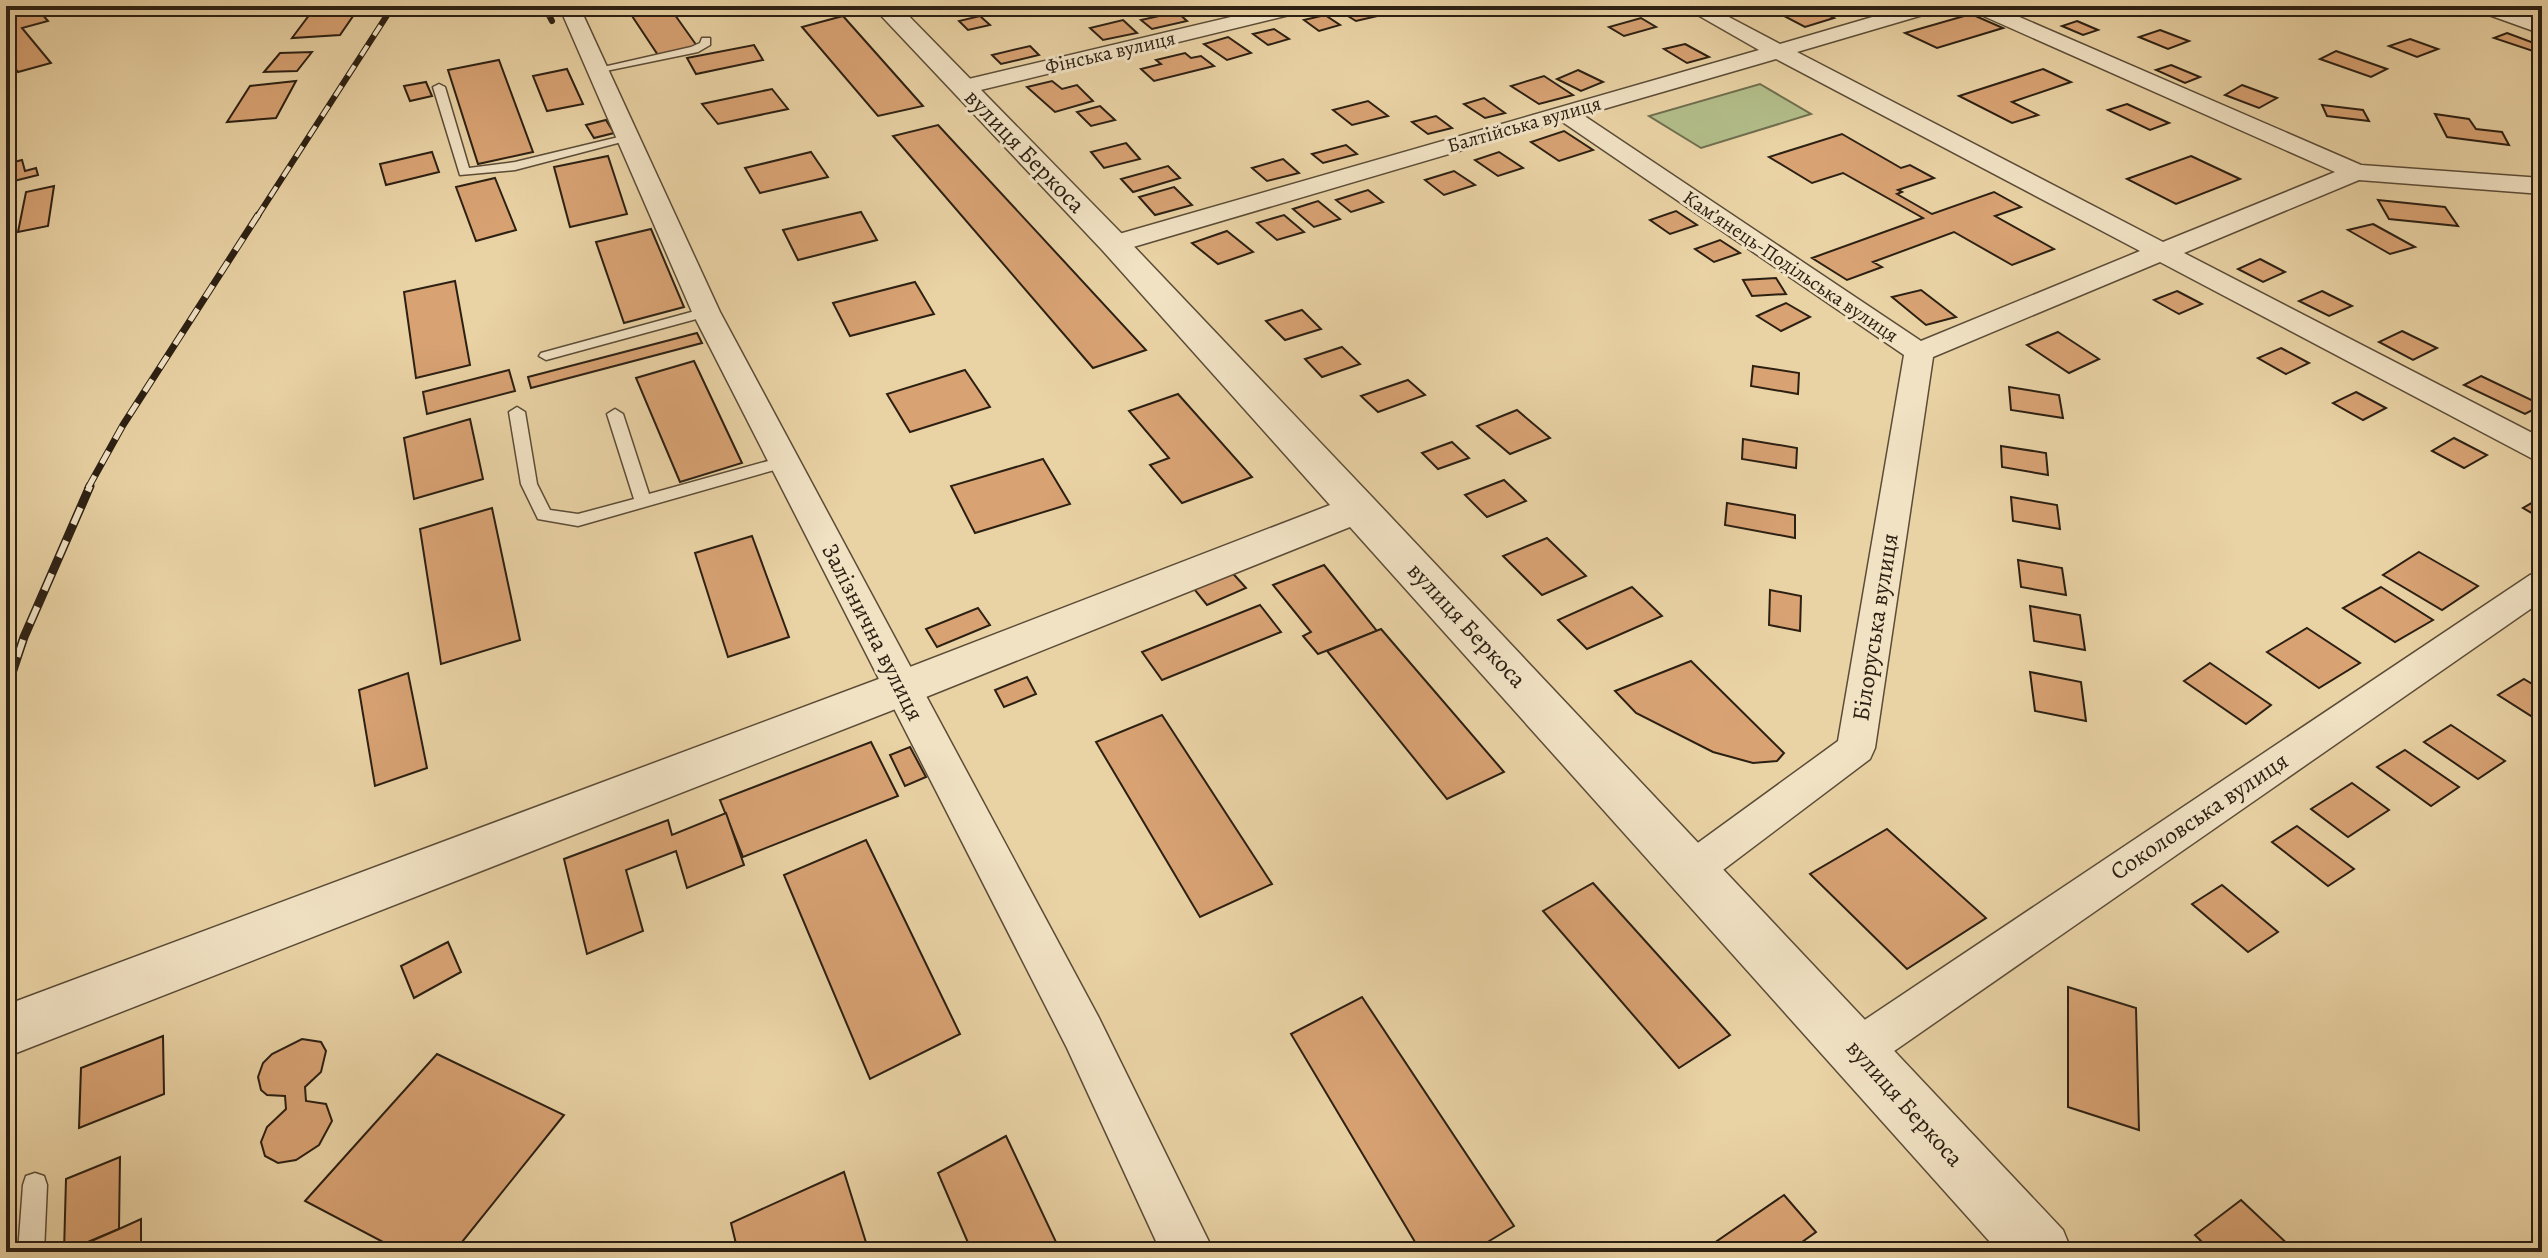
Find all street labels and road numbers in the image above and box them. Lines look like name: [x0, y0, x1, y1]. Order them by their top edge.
street label: Фінська вулиця: [1042, 24, 1178, 81]
street label: вулиця Беркоса: [958, 82, 1092, 220]
street label: Балтійська вулиця: [1444, 90, 1604, 159]
street label: Кам’янець-Подільська вулиця: [1678, 184, 1904, 349]
street label: Білоруська вулиця: [1844, 531, 1906, 723]
street label: Залізнична вулиця: [814, 538, 932, 726]
street label: вулиця Беркоса: [1400, 555, 1534, 695]
street label: Соколовська вулиця: [2104, 745, 2294, 887]
street label: вулиця Беркоса: [1839, 1032, 1971, 1174]

